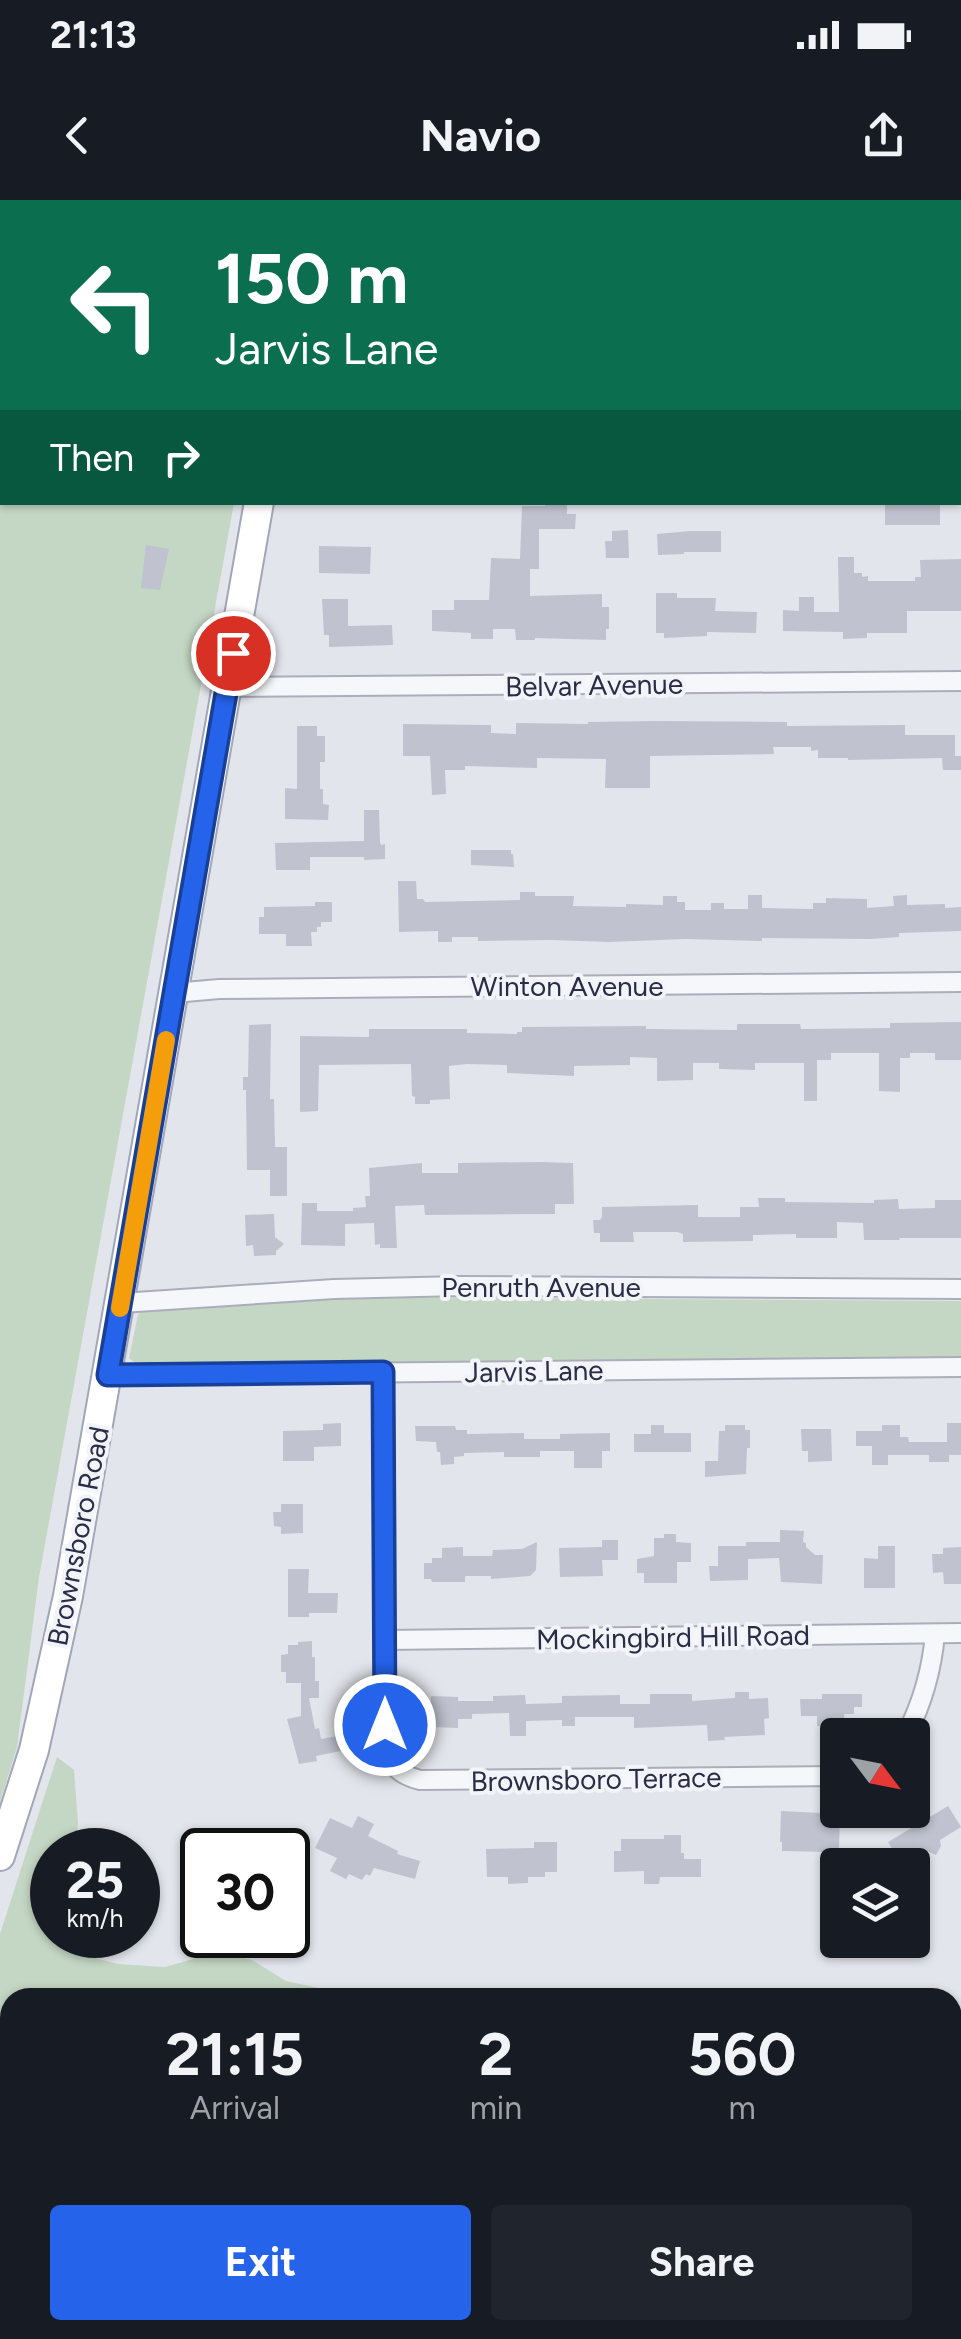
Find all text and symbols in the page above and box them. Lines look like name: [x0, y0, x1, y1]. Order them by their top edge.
text: 21:13: [50, 12, 137, 58]
icon: back: [50, 108, 105, 163]
text: Navio: [420, 108, 541, 162]
icon: share: [856, 108, 911, 163]
text: 150 m: [215, 236, 408, 321]
icon: left: [50, 240, 180, 370]
text: Jarvis Lane: [215, 321, 438, 375]
icon: right: [154, 430, 209, 485]
text: Then: [50, 435, 134, 481]
pin: [191, 611, 276, 696]
icon: arrive: [206, 626, 261, 681]
street label: Belvar Avenue: [505, 666, 683, 704]
street label: Winton Avenue: [471, 969, 663, 1003]
street label: Penruth Avenue: [441, 1270, 641, 1304]
street label: Jarvis Lane: [464, 1353, 604, 1389]
street label: Brownsboro Road: [40, 1423, 116, 1649]
street label: Mockingbird Hill Road: [536, 1618, 810, 1656]
position arrow: [333, 1673, 437, 1777]
north arrow: [820, 1718, 930, 1828]
map controls: [820, 1718, 930, 1958]
street label: Brownsboro Terrace: [470, 1760, 722, 1798]
speed limit sign: 30: [180, 1828, 310, 1958]
button: layers: [820, 1848, 930, 1958]
text: 25: [66, 1850, 124, 1911]
text: km/h: [66, 1903, 124, 1933]
text: 21:15: [166, 2018, 304, 2090]
text: 2: [479, 2018, 513, 2090]
text: 560: [688, 2018, 796, 2090]
text: Arrival: [190, 2089, 280, 2127]
text: min: [470, 2089, 522, 2127]
text: m: [728, 2089, 756, 2127]
button: Exit: [50, 2205, 471, 2320]
button: Share: [491, 2205, 912, 2320]

